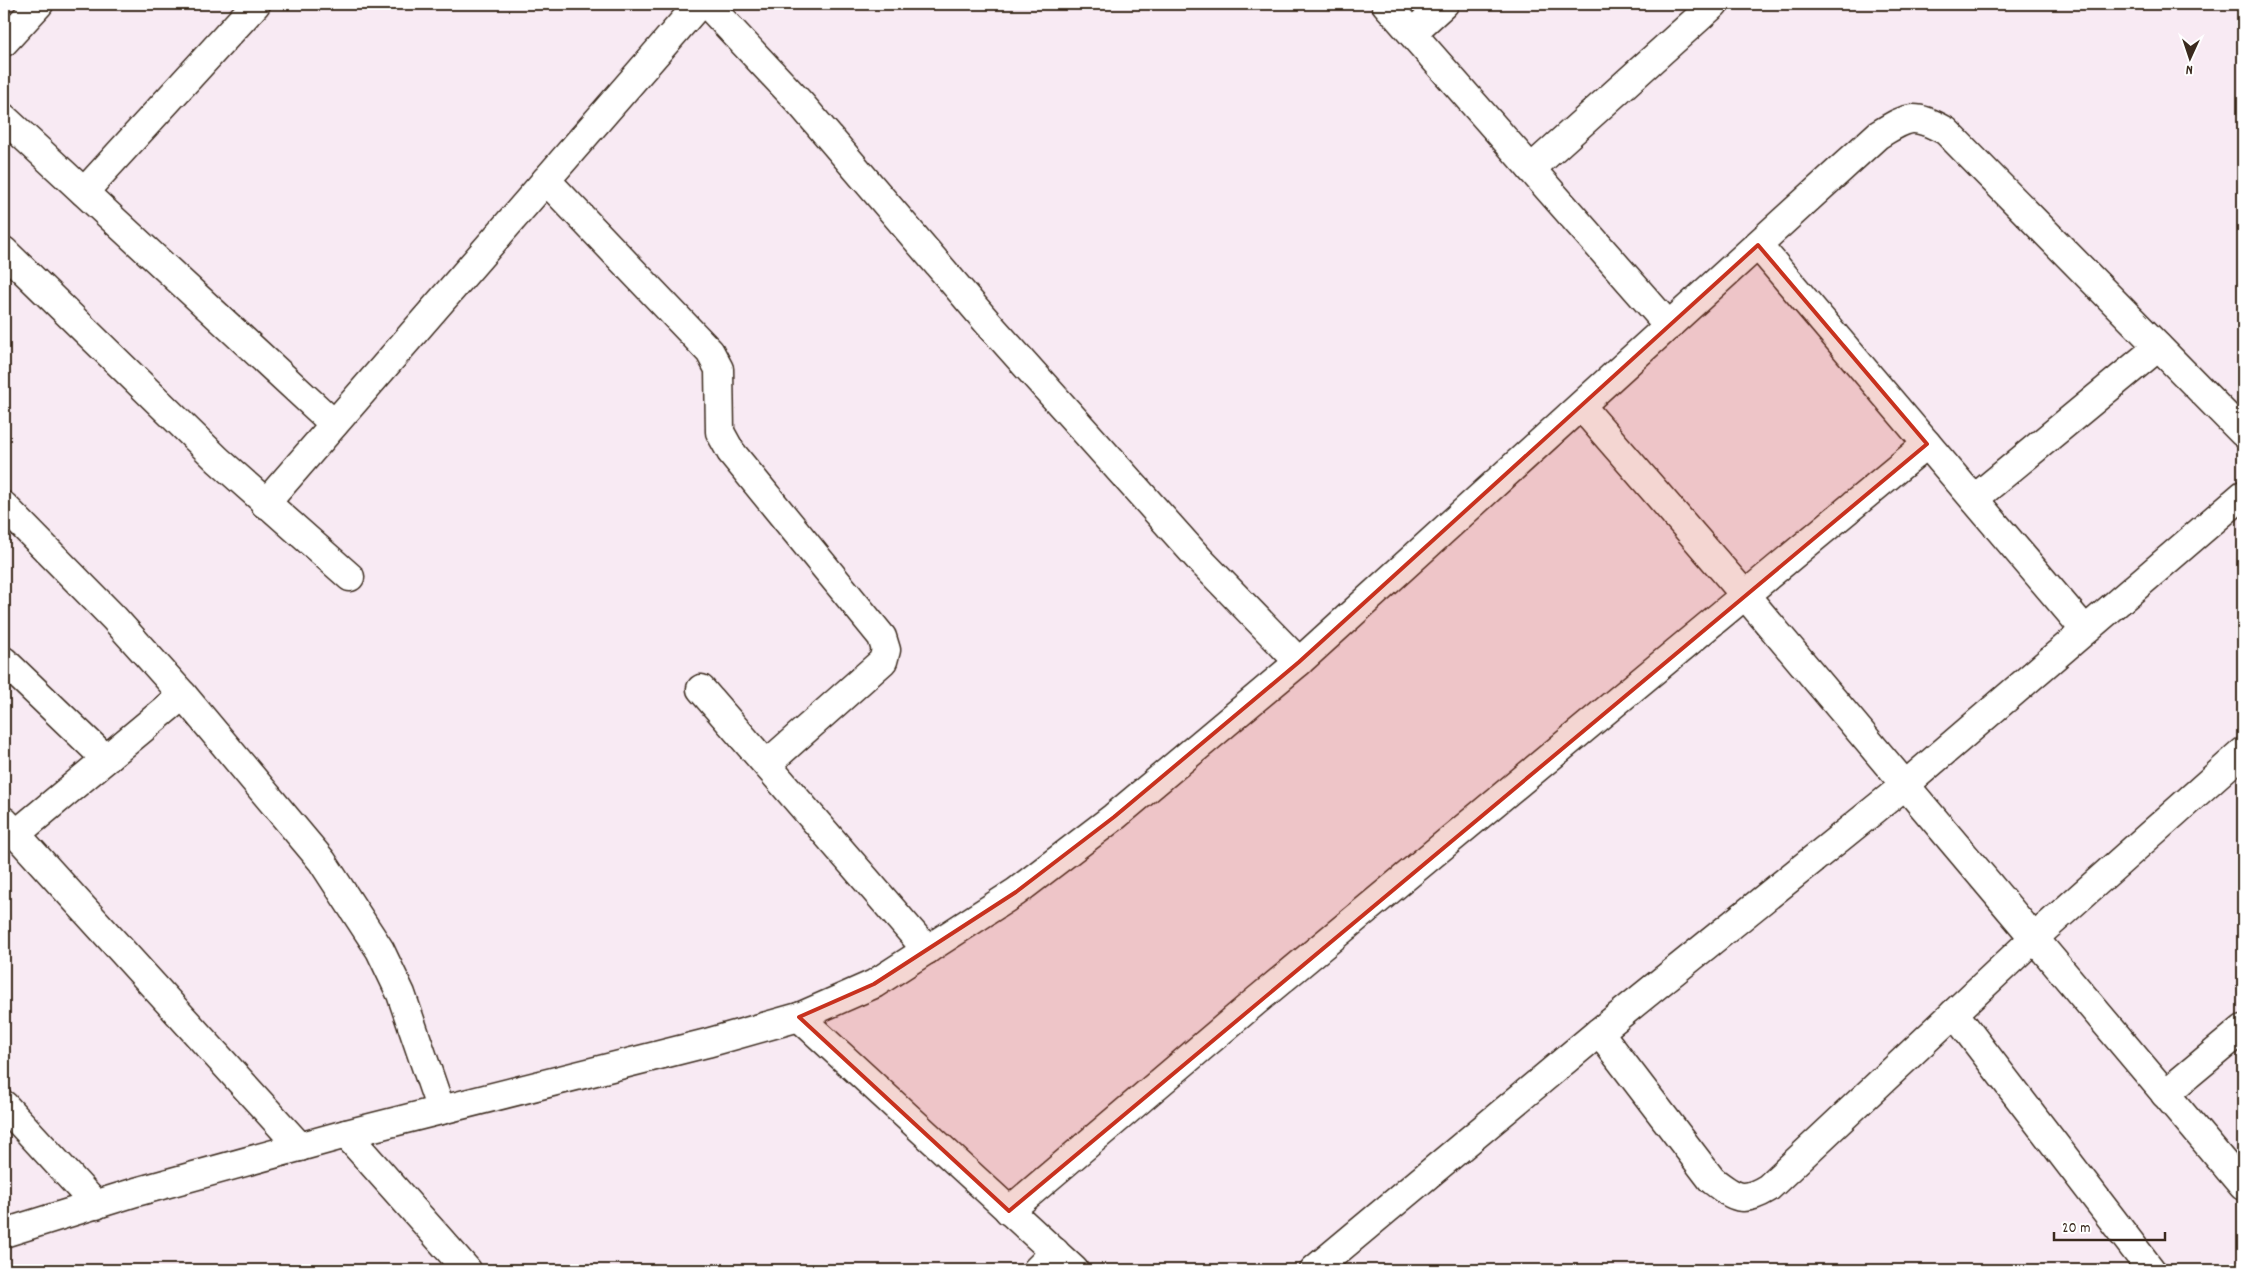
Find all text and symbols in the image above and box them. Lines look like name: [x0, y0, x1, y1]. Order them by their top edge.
north arrow: [2164, 32, 2214, 82]
text: N: [2185, 59, 2193, 79]
scale bar: [2054, 1209, 2166, 1241]
text: 20 m: [2062, 1218, 2090, 1240]

